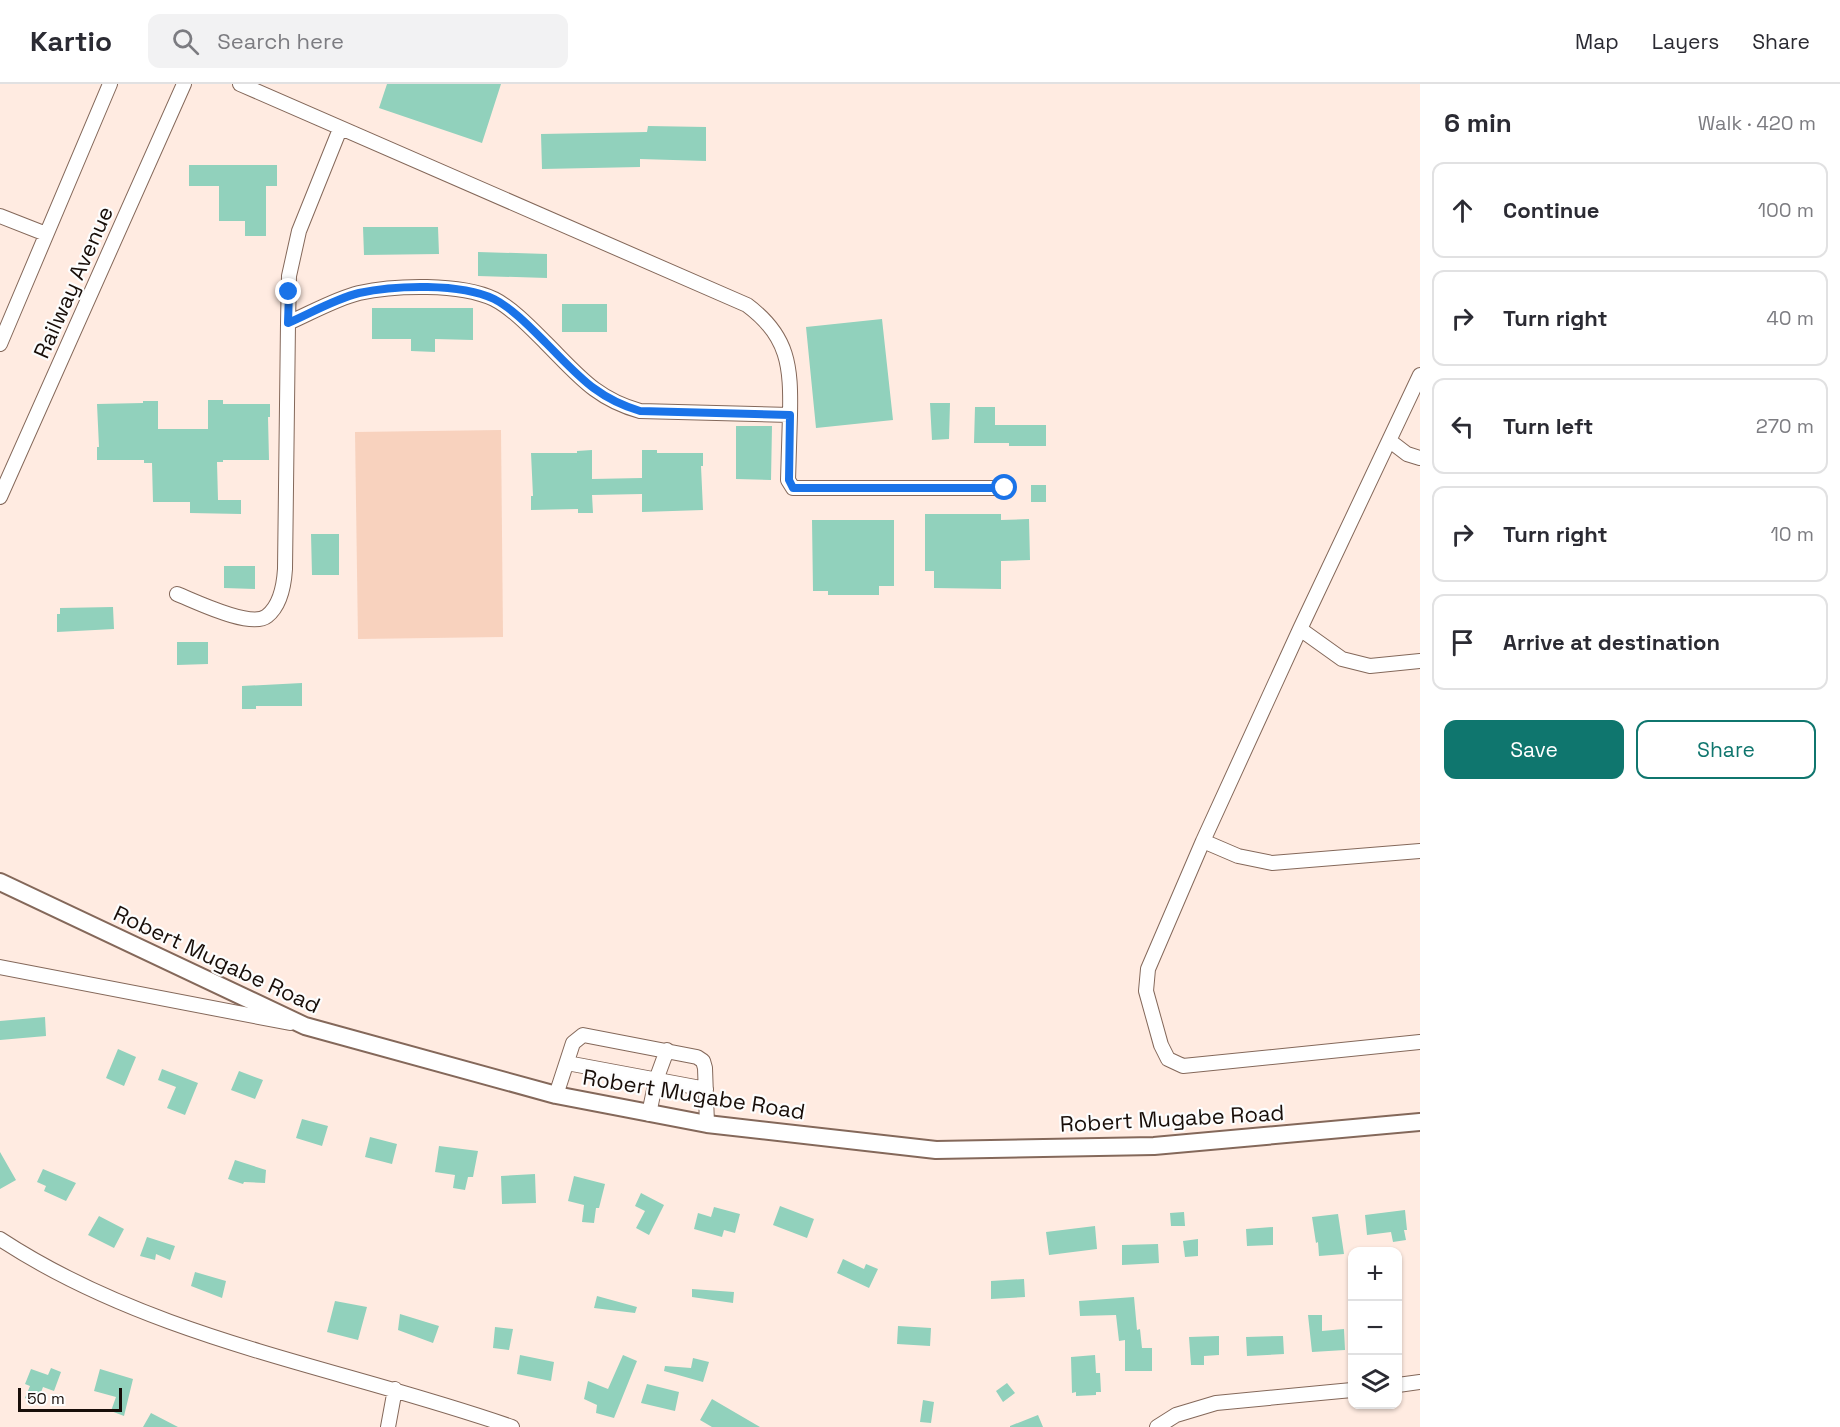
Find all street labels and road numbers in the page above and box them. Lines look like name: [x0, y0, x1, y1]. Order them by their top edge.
street label: Railway Avenue: [27, 202, 119, 362]
street label: Robert Mugabe Road: [109, 899, 325, 1019]
street label: Robert Mugabe Road: [581, 1063, 807, 1125]
street label: Robert Mugabe Road: [1059, 1098, 1285, 1138]

